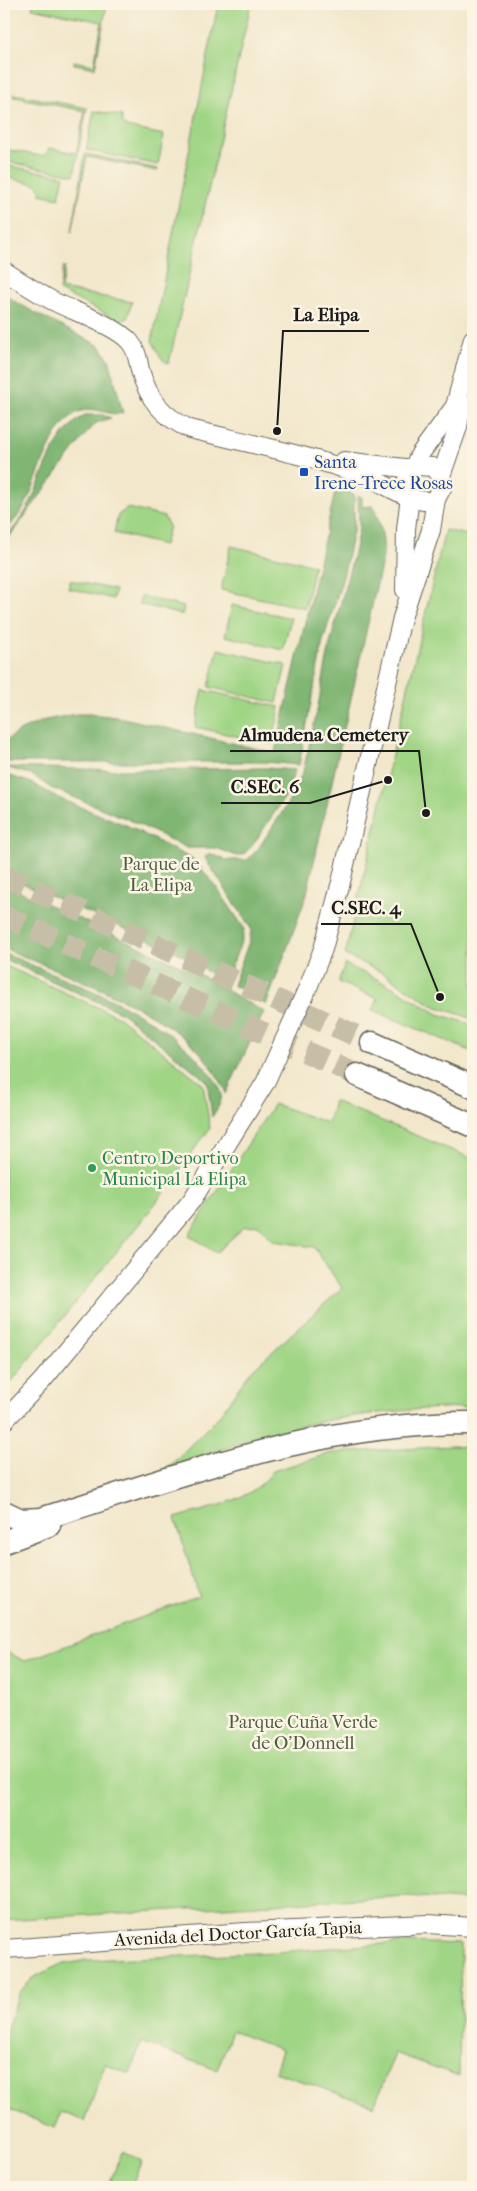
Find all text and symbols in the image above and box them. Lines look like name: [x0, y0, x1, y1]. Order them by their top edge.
callout: La Elipa: [283, 297, 369, 331]
text: La Elipa: [293, 304, 360, 326]
place label: Santa Irene-Trece Rosas: [314, 452, 453, 494]
marker: Santa Irene-Trece Rosas: [298, 466, 310, 478]
callout: Almudena Cemetery: [230, 717, 419, 751]
text: Almudena Cemetery: [238, 724, 409, 746]
callout: C.SEC. 6: [221, 769, 310, 803]
text: C.SEC. 6: [231, 776, 300, 798]
park label: Parque de La Elipa: [122, 854, 200, 896]
callout: C.SEC. 4: [321, 890, 411, 924]
text: C.SEC. 4: [331, 897, 401, 919]
place label: Centro Deportivo Municipal La Elipa: [102, 1148, 247, 1190]
marker: Centro Deportivo Municipal La Elipa: [86, 1162, 98, 1174]
park label: Parque Cuña Verde de O'Donnell: [228, 1712, 378, 1754]
street label: Avenida del Doctor García Tapia: [113, 1917, 363, 1951]

